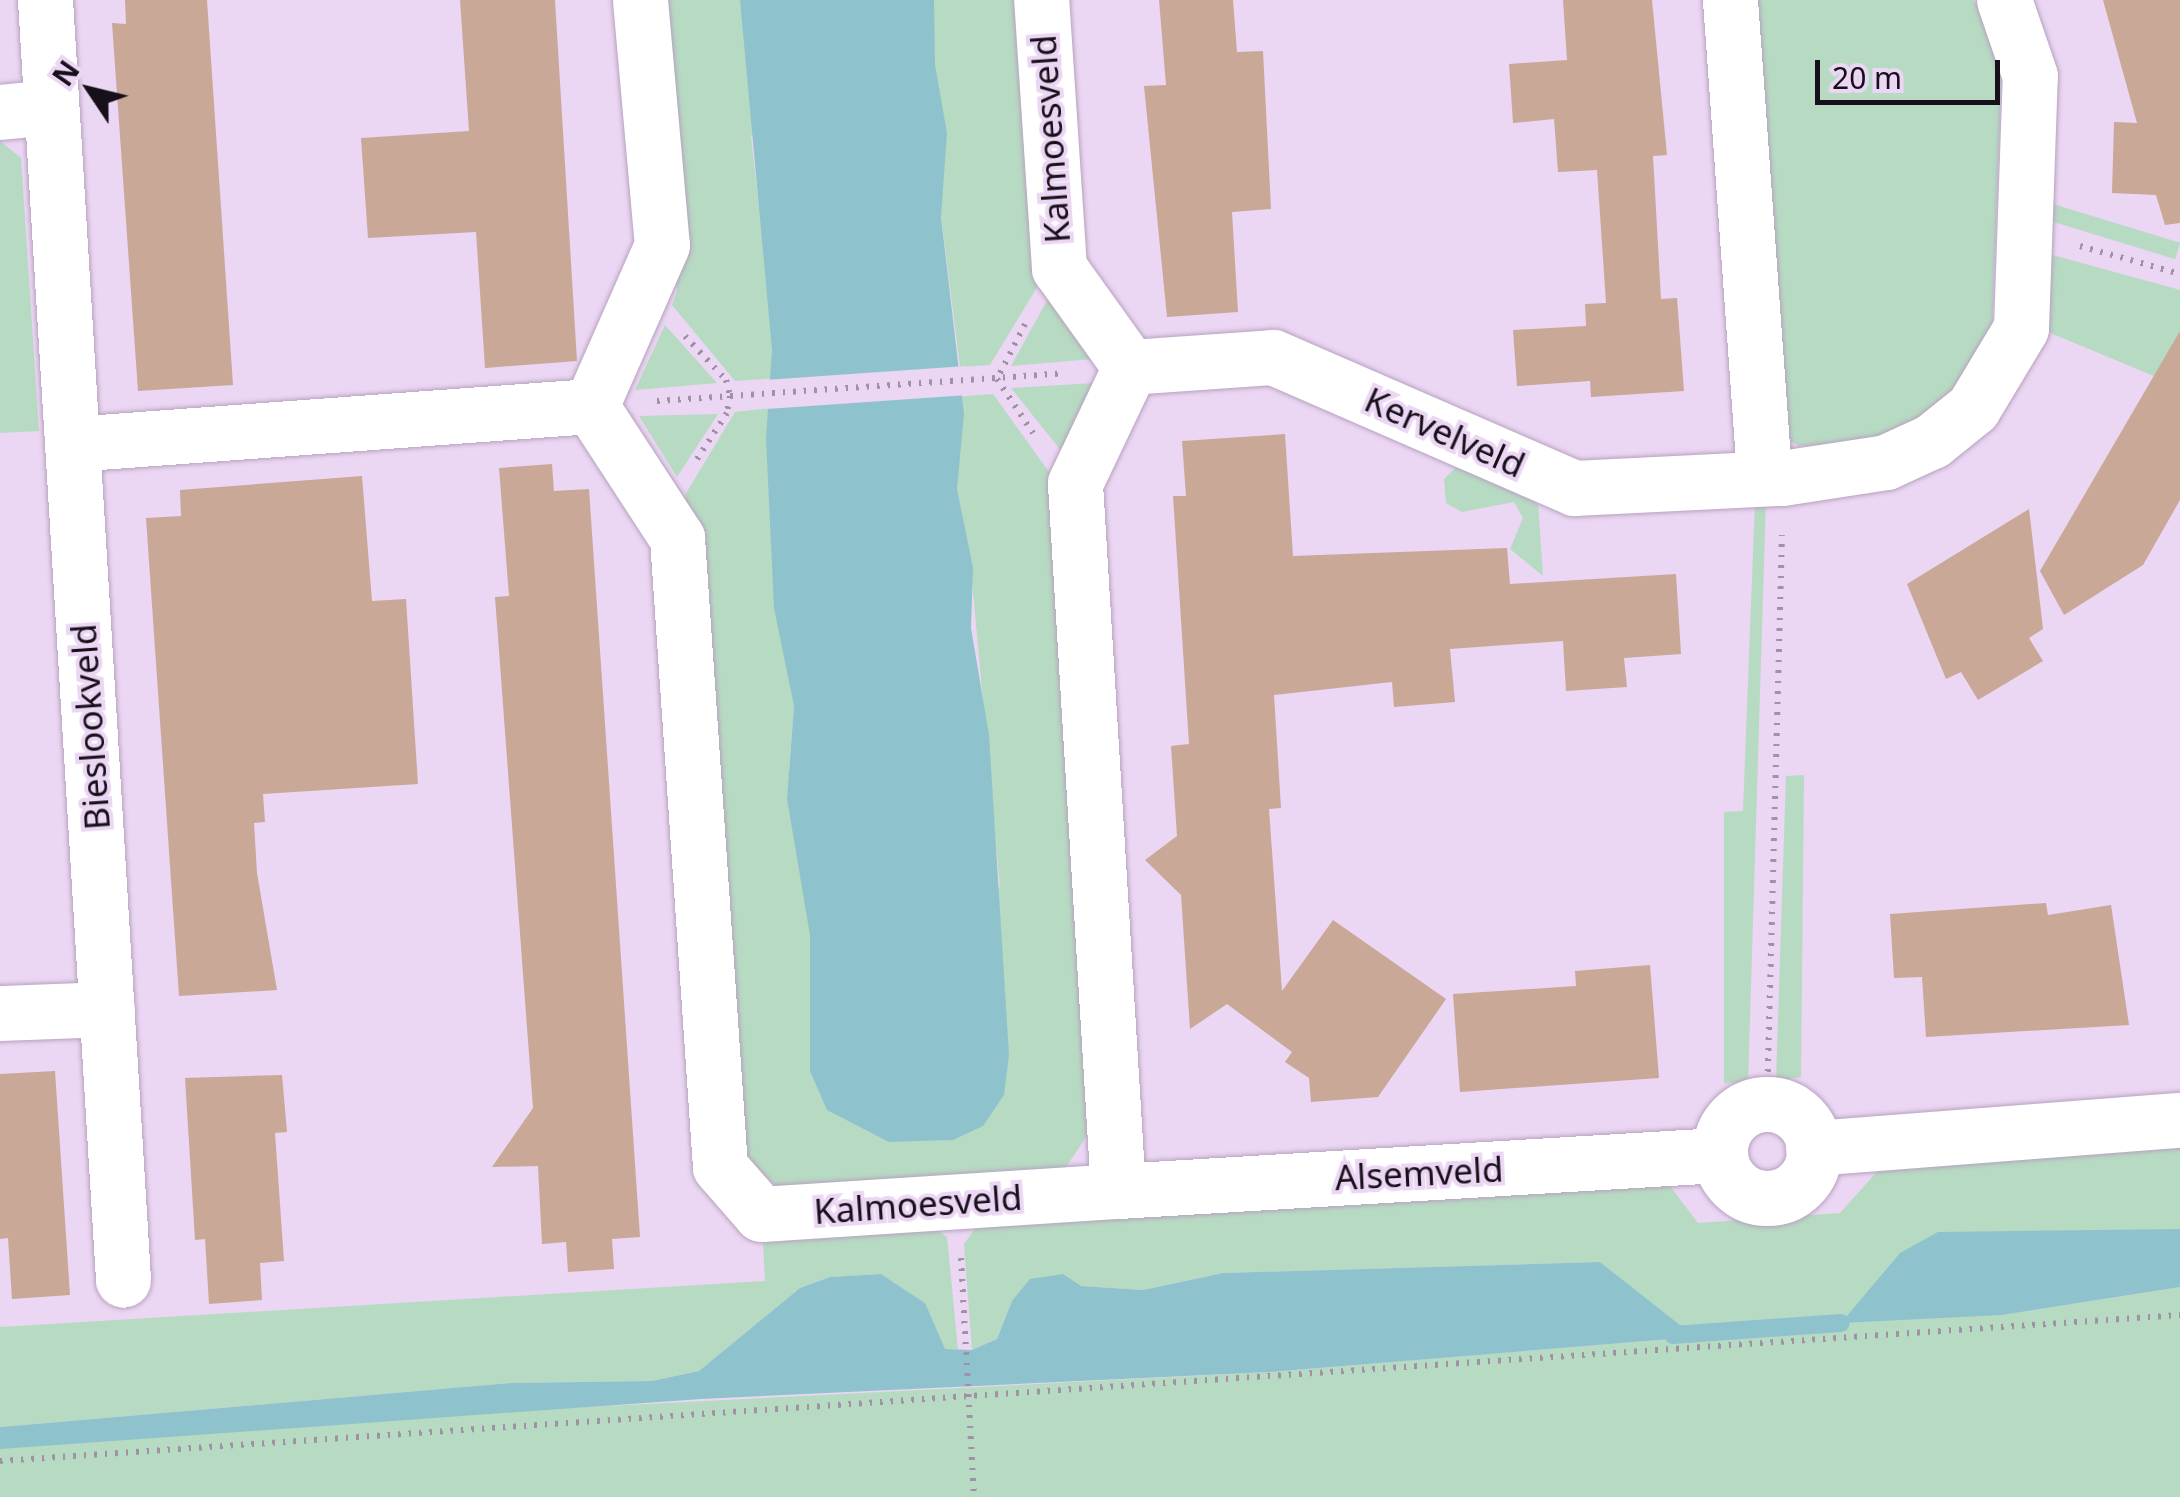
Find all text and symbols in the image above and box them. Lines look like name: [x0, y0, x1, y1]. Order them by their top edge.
street label: Kalmoesveld: [1022, 33, 1078, 245]
north arrow: [40, 40, 140, 140]
scale bar: [1820, 40, 2005, 102]
text: N: [43, 53, 88, 93]
text: 20 m: [1832, 57, 1902, 98]
street label: Kervelveld: [1359, 378, 1531, 486]
street label: Bieslookveld: [62, 623, 118, 831]
street label: Alsemveld: [1334, 1148, 1504, 1198]
street label: Kalmoesveld: [812, 1176, 1024, 1232]

